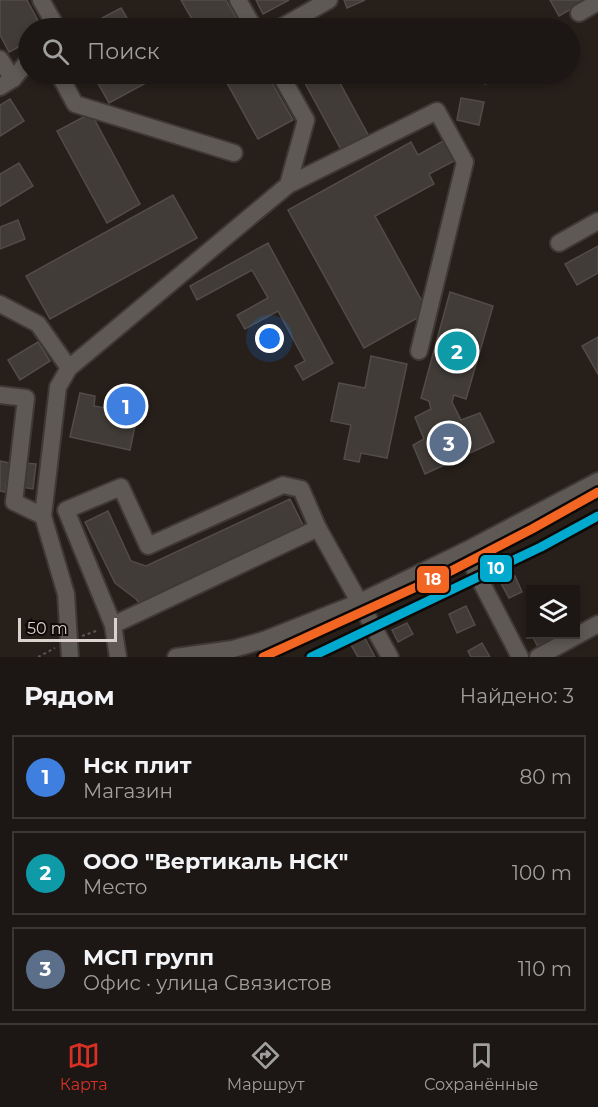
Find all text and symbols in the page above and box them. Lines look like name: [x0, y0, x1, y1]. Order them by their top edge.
search box: [18, 18, 580, 84]
icon: search: [39, 35, 72, 68]
text: Поиск: [87, 38, 159, 65]
your location: [255, 324, 284, 353]
pin: 2: [438, 328, 476, 374]
pin: 1: [106, 384, 146, 428]
pin: 3: [430, 420, 468, 466]
line badge: 10: [479, 554, 513, 583]
text: 10: [487, 559, 505, 578]
line badge: 18: [416, 565, 450, 594]
text: 18: [425, 570, 441, 589]
map controls: [526, 585, 580, 639]
button: layers: [526, 585, 580, 639]
scale bar: [18, 615, 117, 642]
text: 50 m: [27, 619, 68, 638]
text: Рядом: [24, 680, 115, 712]
text: Найдено: 3: [460, 684, 574, 708]
text: Нск плит: [83, 752, 191, 779]
text: 1: [42, 765, 49, 789]
text: 80 m: [520, 765, 572, 789]
text: Магазин: [83, 779, 173, 803]
text: ООО "Вертикаль НСК": [83, 848, 348, 875]
text: 2: [40, 861, 51, 885]
text: 100 m: [512, 861, 572, 885]
text: Место: [83, 875, 147, 899]
text: МСП групп: [83, 944, 214, 971]
text: 3: [40, 957, 51, 981]
text: 110 m: [518, 957, 572, 981]
text: Офис · улица Связистов: [83, 971, 332, 995]
tab: Карта: [60, 1039, 108, 1094]
tab: Маршрут: [227, 1039, 305, 1094]
tab: Сохранённые: [424, 1039, 538, 1094]

